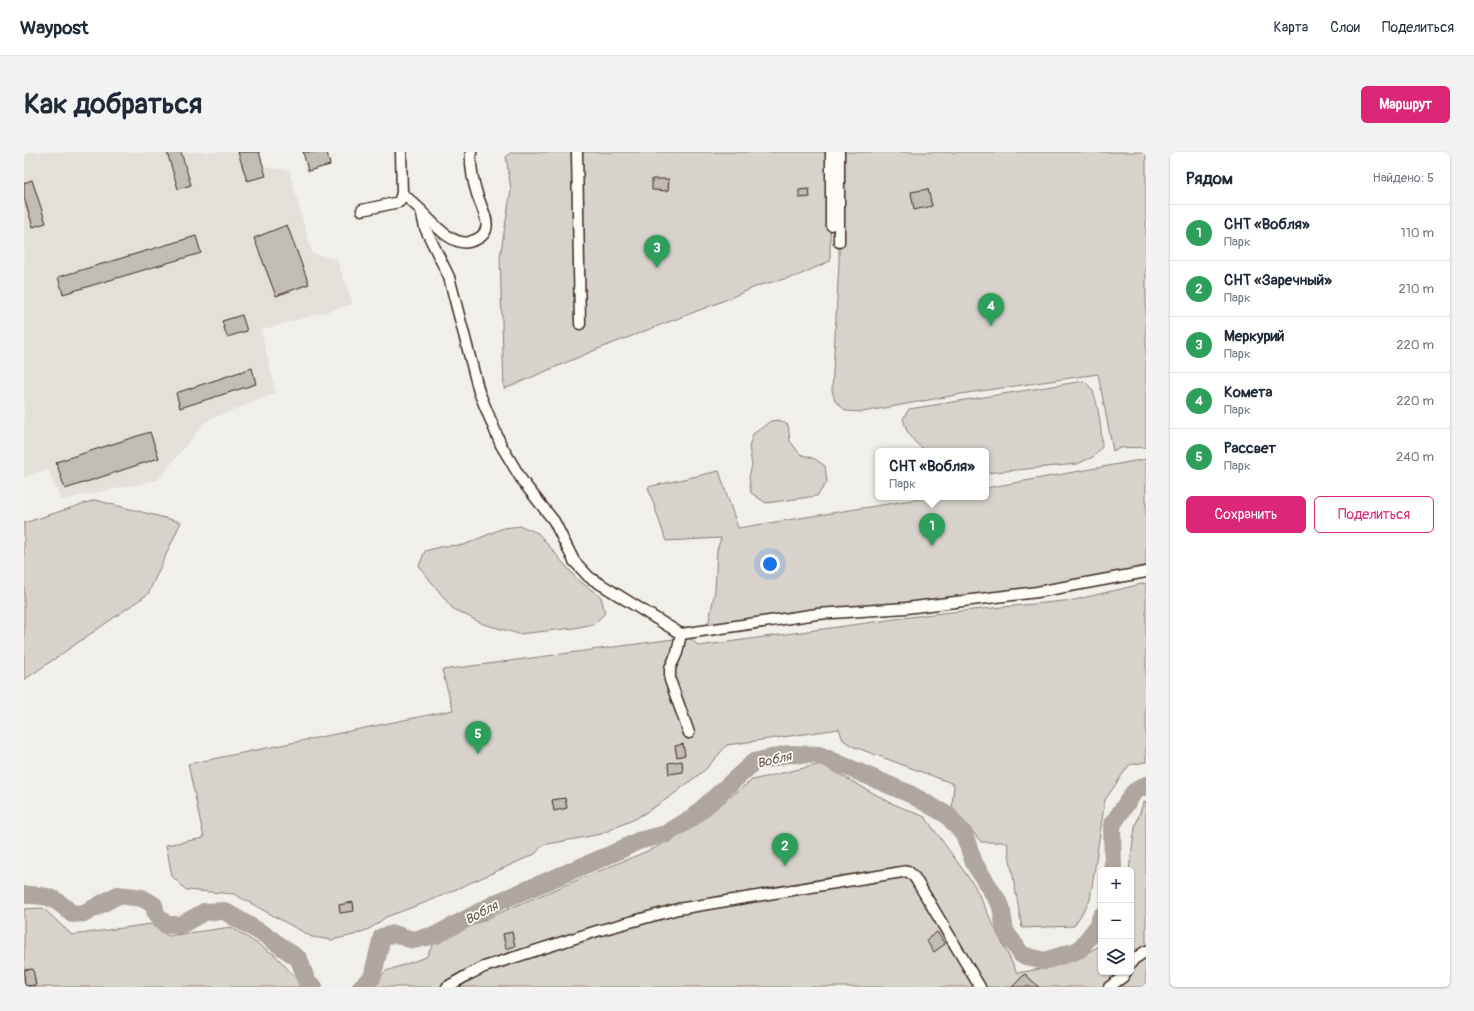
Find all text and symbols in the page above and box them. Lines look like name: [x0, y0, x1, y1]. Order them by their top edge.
text: Waypost: [20, 16, 89, 40]
text: Карта: [1274, 19, 1308, 36]
text: Слои: [1330, 19, 1360, 36]
text: Поделиться: [1382, 19, 1454, 36]
button: Маршрут: [1361, 86, 1450, 123]
text: Как добраться: [24, 87, 202, 122]
text: Рядом: [1186, 168, 1233, 189]
text: Найдено: 5: [1372, 170, 1434, 186]
text: СНТ «Вобля»: [1224, 215, 1310, 234]
text: 1: [1196, 225, 1202, 241]
text: 110 m: [1401, 225, 1434, 241]
text: Парк: [1224, 234, 1251, 250]
pin: 3: [644, 235, 670, 268]
text: СНТ «Заречный»: [1224, 271, 1332, 290]
text: 2: [1195, 281, 1203, 297]
text: 210 m: [1398, 281, 1434, 297]
text: Парк: [1224, 290, 1251, 306]
pin: 4: [978, 293, 1004, 326]
text: Меркурий: [1224, 327, 1284, 346]
text: 3: [1195, 337, 1203, 353]
text: 220 m: [1396, 337, 1434, 353]
text: Парк: [1224, 346, 1251, 362]
text: Комета: [1224, 383, 1272, 402]
text: 4: [1195, 393, 1203, 409]
text: 220 m: [1396, 393, 1434, 409]
text: Парк: [1224, 402, 1251, 418]
text: Рассвет: [1224, 439, 1276, 458]
popup: [875, 448, 989, 500]
text: 5: [1195, 449, 1203, 465]
text: 240 m: [1396, 449, 1434, 465]
text: СНТ «Вобля»: [889, 457, 975, 476]
text: Парк: [1224, 458, 1251, 474]
text: Парк: [889, 476, 916, 492]
button: Сохранить: [1186, 496, 1306, 533]
button: Поделиться: [1314, 496, 1434, 533]
pin: 1: [919, 513, 945, 546]
your location: [760, 554, 780, 574]
pin: 5: [465, 721, 491, 754]
water label: Вобля: [755, 748, 795, 772]
pin: 2: [772, 833, 798, 866]
map controls: [1098, 867, 1134, 975]
button: +: [1098, 867, 1134, 903]
water label: Вобля: [462, 897, 502, 928]
button: −: [1098, 903, 1134, 939]
button: layers: [1098, 939, 1134, 975]

